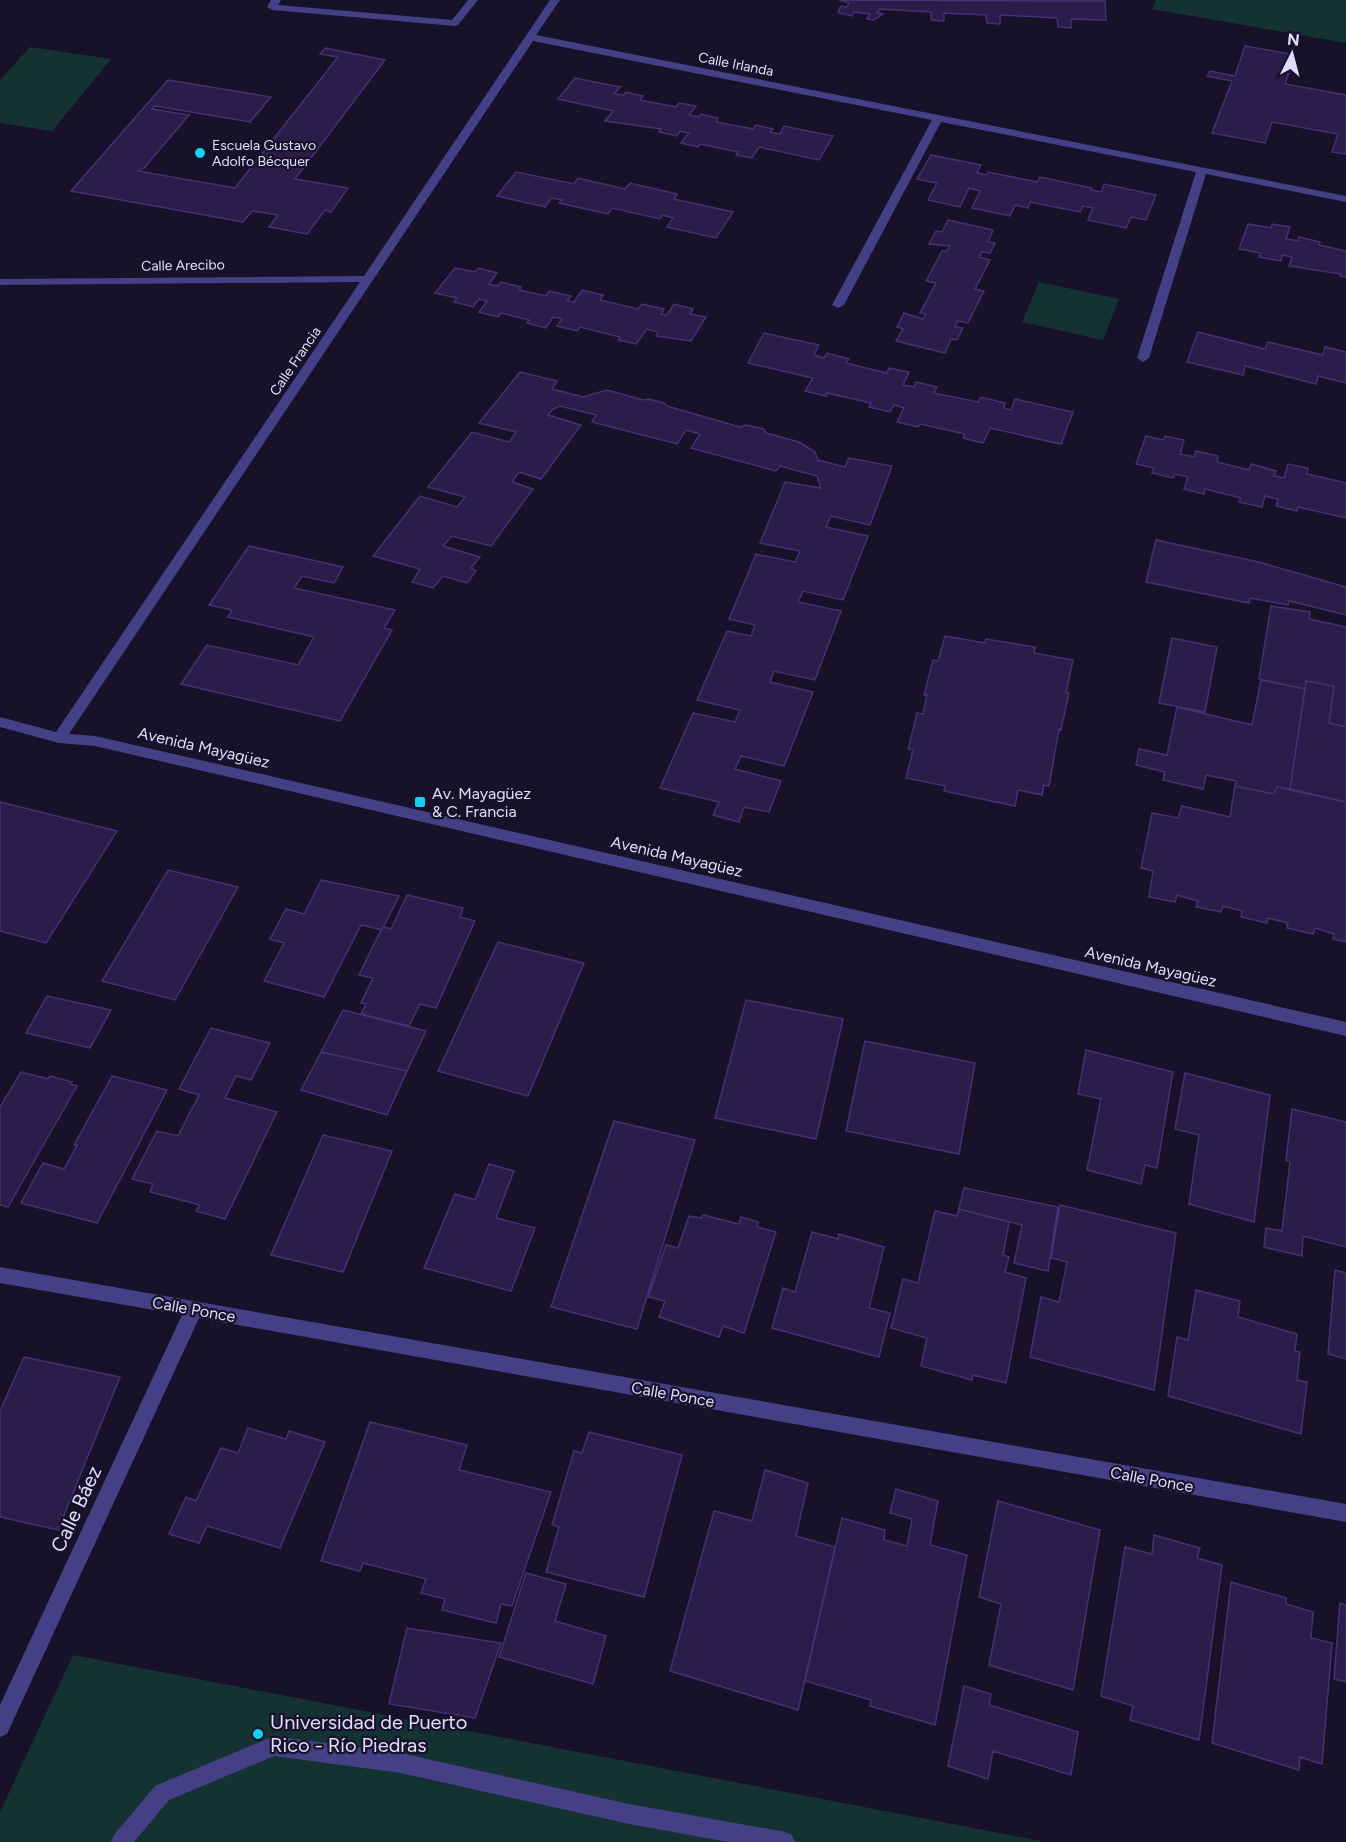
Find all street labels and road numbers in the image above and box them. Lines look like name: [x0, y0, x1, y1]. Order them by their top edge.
street label: Calle Irlanda: [697, 49, 775, 80]
street label: Calle Arecibo: [141, 256, 225, 275]
street label: Calle Francia: [266, 324, 325, 399]
street label: Avenida Mayagüez: [136, 723, 272, 772]
street label: Avenida Mayagüez: [609, 832, 745, 881]
street label: Avenida Mayagüez: [1083, 942, 1219, 991]
street label: Calle Ponce: [151, 1293, 237, 1326]
street label: Calle Ponce: [630, 1378, 716, 1411]
street label: Calle Báez: [46, 1462, 106, 1556]
street label: Calle Ponce: [1109, 1463, 1195, 1496]

